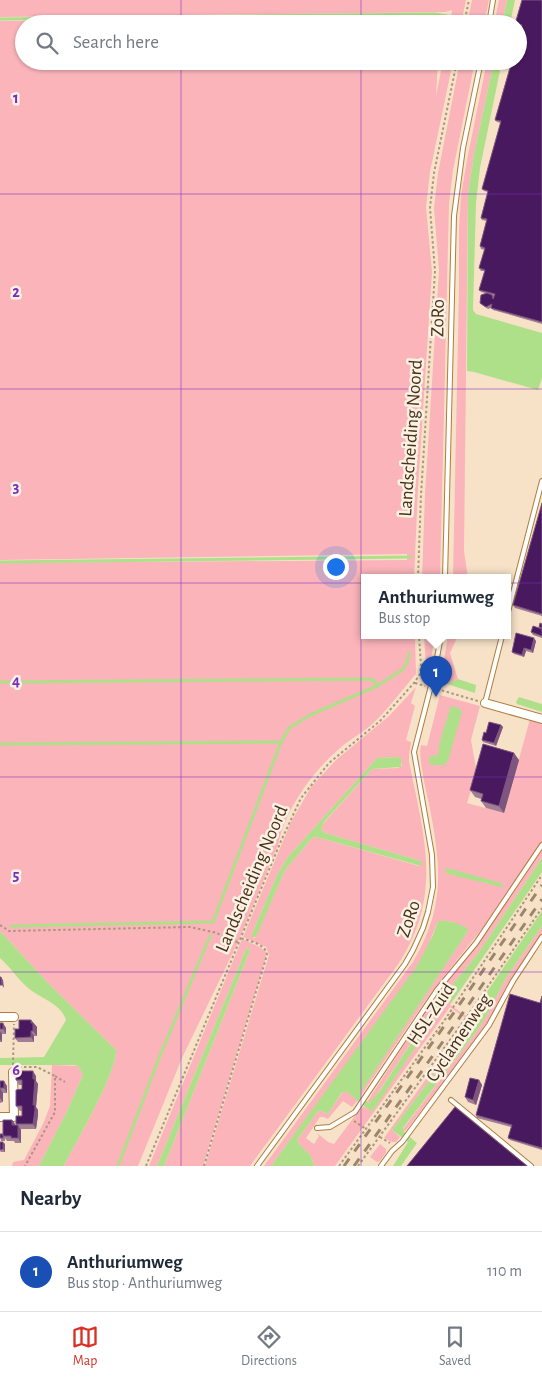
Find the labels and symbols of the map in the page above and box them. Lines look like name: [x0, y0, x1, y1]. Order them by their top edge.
text: 1: [13, 90, 19, 106]
text: 2: [12, 284, 20, 300]
street label: ZoRo: [428, 299, 448, 337]
street label: Landscheiding Noord: [396, 359, 426, 517]
text: 3: [13, 479, 20, 495]
your location: [323, 554, 349, 580]
pin: 1: [420, 656, 452, 697]
text: 4: [12, 673, 20, 689]
street label: Landscheiding Noord: [213, 803, 292, 955]
text: 5: [13, 867, 20, 883]
street label: ZoRo: [394, 898, 424, 940]
street label: HSL-Zuid: [404, 980, 458, 1048]
street label: Cyclamenweg: [423, 990, 496, 1086]
text: 6: [12, 1062, 20, 1078]

